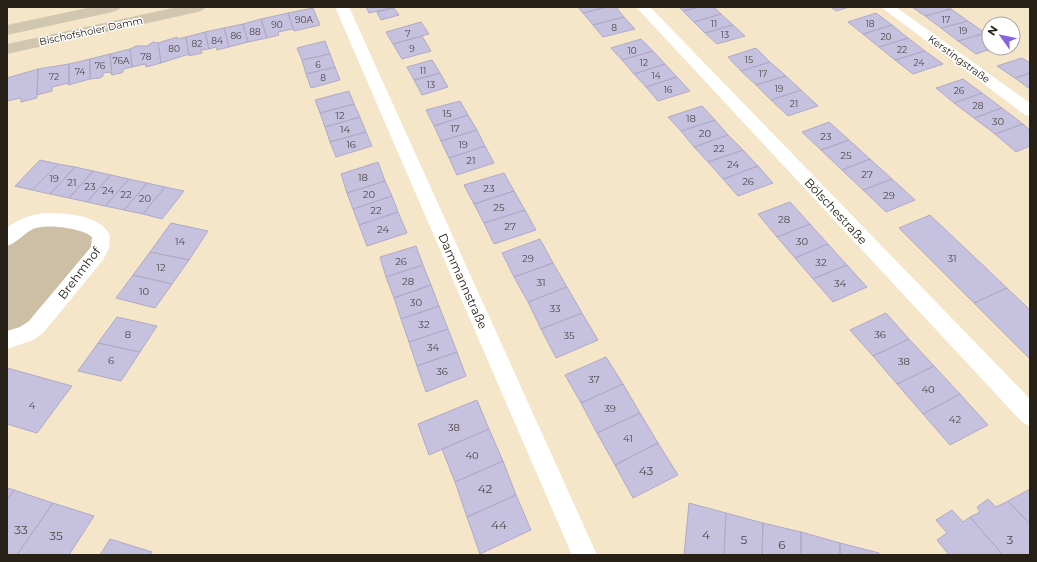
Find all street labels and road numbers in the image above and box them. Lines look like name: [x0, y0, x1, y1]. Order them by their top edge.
street label: Bischofsholer Damm: [38, 14, 144, 48]
street label: Kerstingstraße: [926, 32, 992, 86]
street label: Bölschestraße: [802, 175, 870, 247]
street label: Dammannstraße: [435, 231, 491, 331]
street label: Brehmhof: [54, 243, 104, 302]

